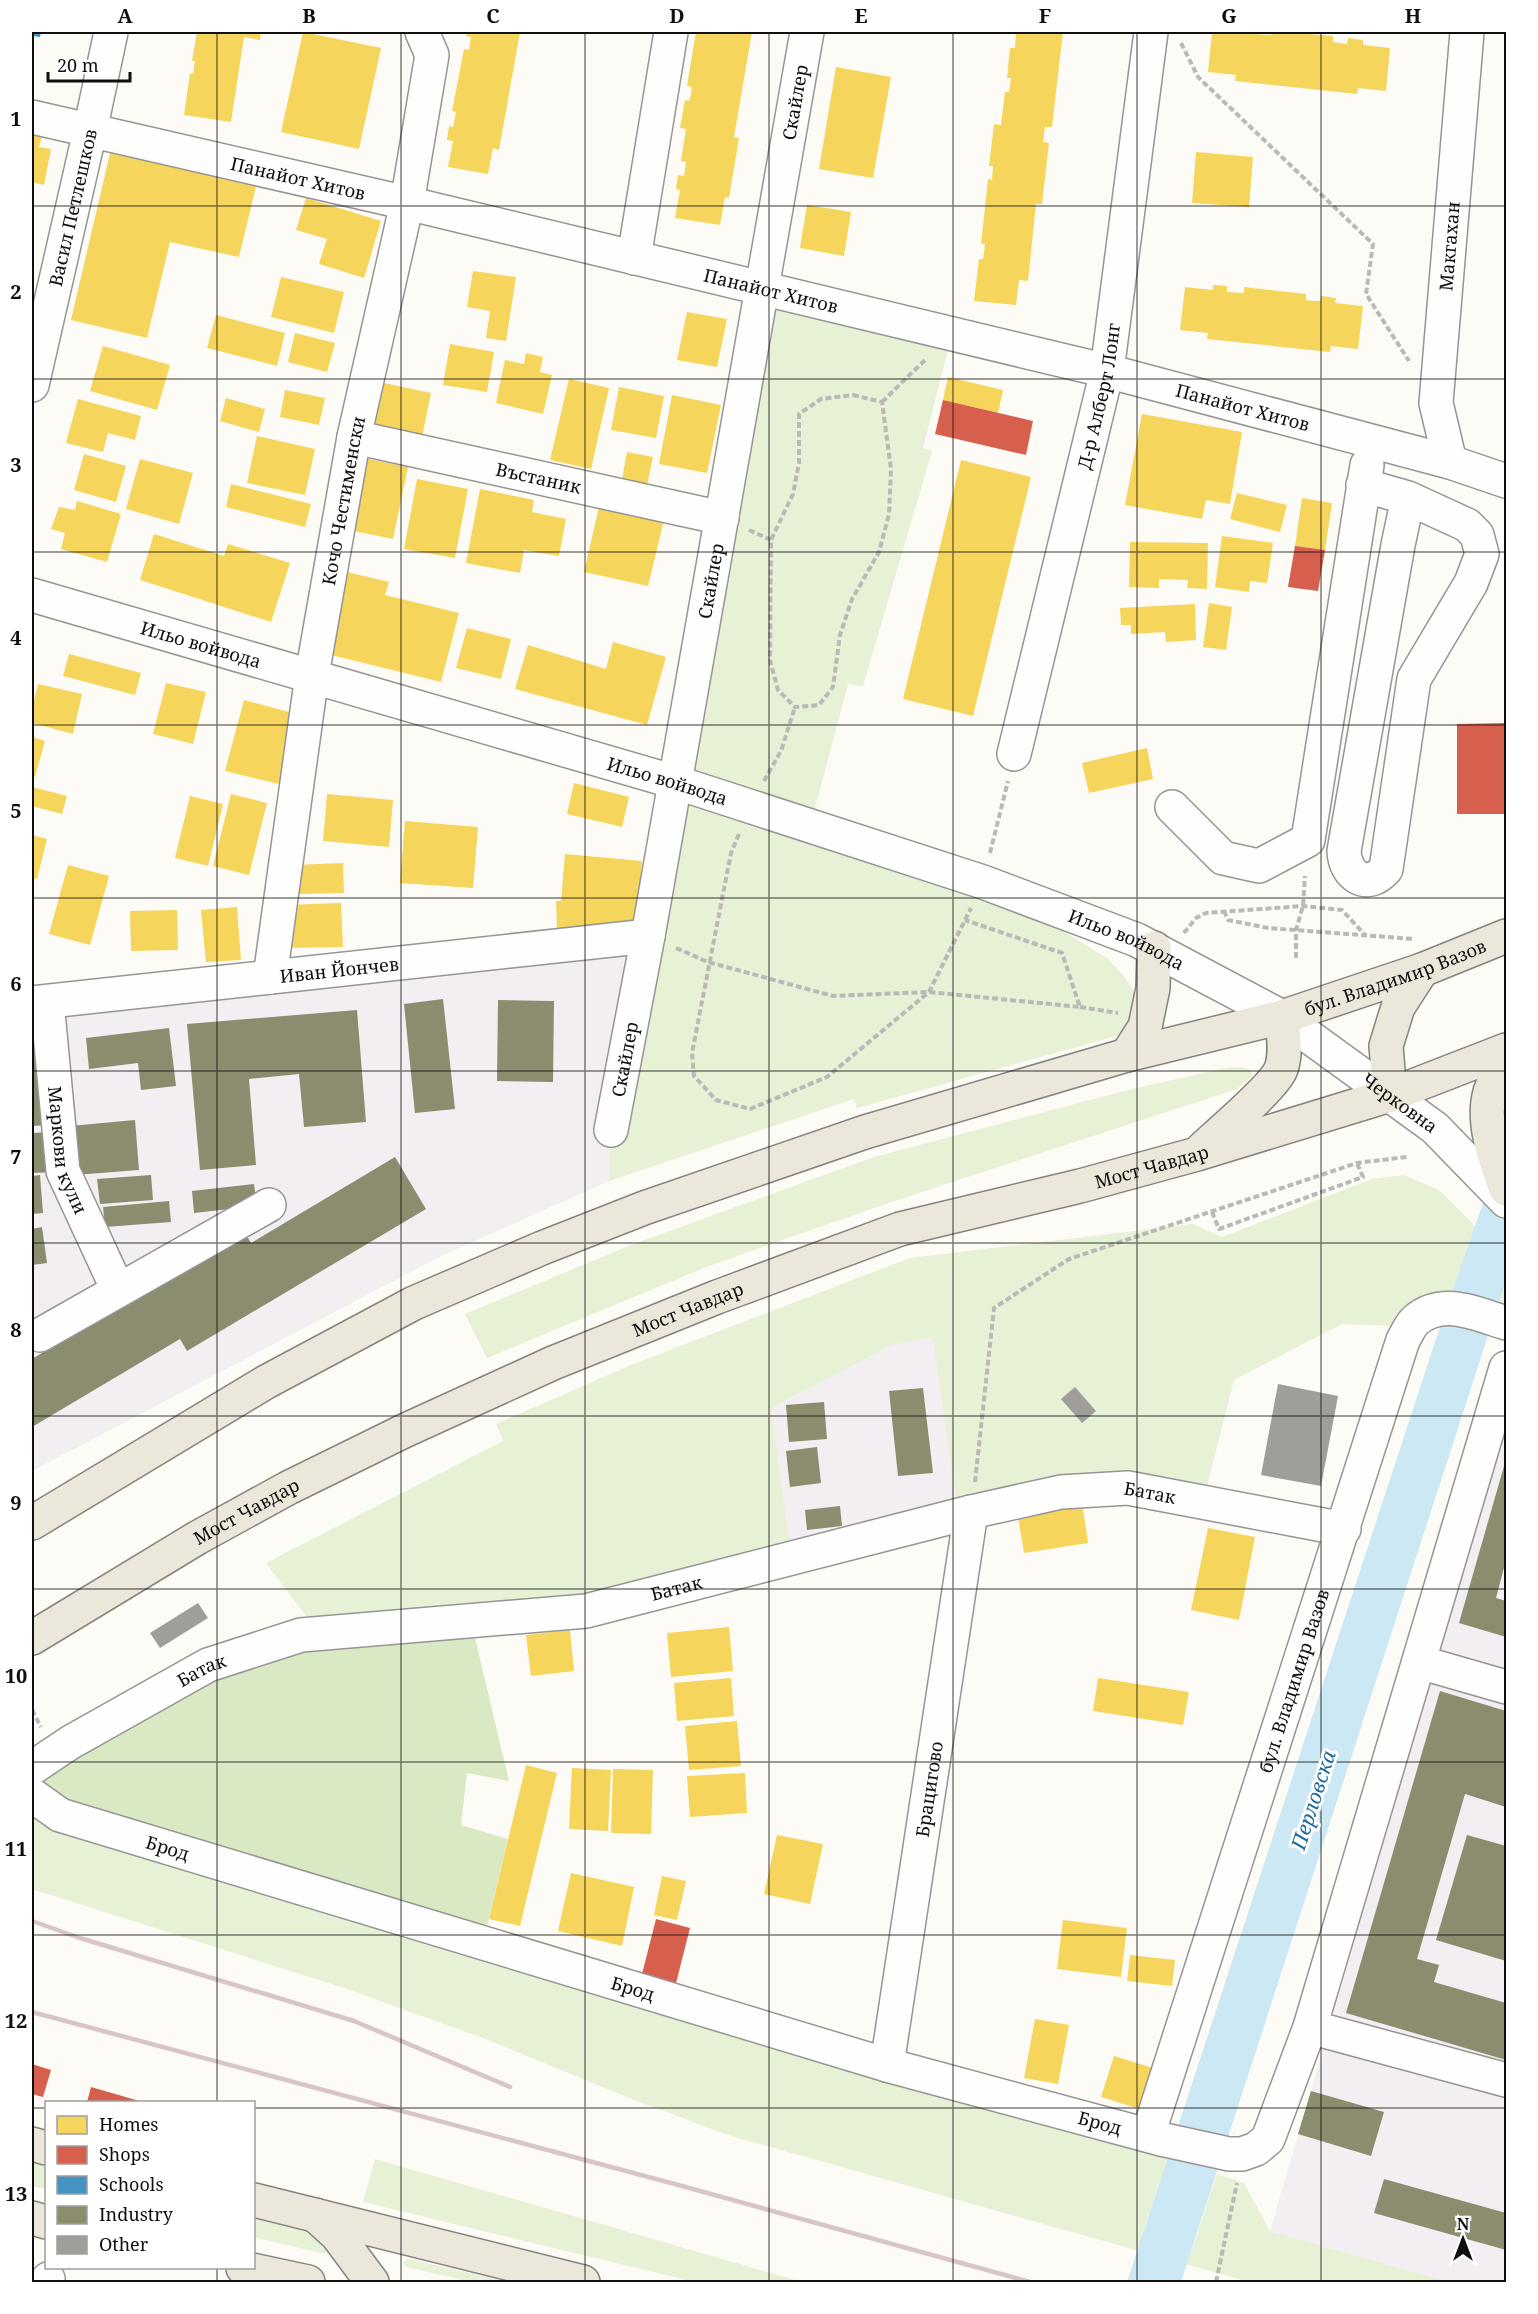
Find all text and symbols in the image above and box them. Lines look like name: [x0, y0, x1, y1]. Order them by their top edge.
text: A: [117, 2, 133, 29]
text: B: [302, 2, 316, 29]
text: C: [486, 2, 500, 29]
text: D: [669, 2, 685, 29]
text: E: [854, 2, 868, 29]
text: F: [1039, 2, 1051, 29]
text: G: [1221, 2, 1237, 29]
text: H: [1405, 2, 1421, 29]
scale bar: [48, 45, 130, 83]
text: 20 m: [57, 53, 99, 77]
street label: Скайлер: [776, 63, 813, 142]
text: 1: [10, 105, 22, 132]
street label: Васил Петлешков: [43, 126, 102, 289]
street label: Панайот Хитов: [228, 151, 368, 205]
street label: Макгахан: [1433, 200, 1465, 292]
street label: Панайот Хитов: [701, 263, 841, 318]
text: 2: [10, 278, 22, 305]
street label: Д-р Алберт Лонг: [1072, 321, 1125, 472]
street label: Панайот Хитов: [1173, 378, 1312, 436]
street label: Кочо Честименски: [316, 414, 370, 587]
text: 3: [10, 451, 22, 478]
street label: Въстаник: [494, 457, 584, 499]
street label: Скайлер: [692, 541, 729, 621]
street label: Ильо войвода: [138, 615, 264, 673]
text: 4: [10, 624, 22, 651]
street label: Ильо войвода: [604, 751, 731, 810]
text: 5: [10, 797, 22, 824]
street label: Ильо войвода: [1065, 903, 1189, 975]
street label: бул. Владимир Вазов: [1301, 933, 1489, 1021]
street label: Иван Йончев: [278, 951, 400, 988]
text: 6: [10, 970, 22, 997]
street label: Скайлер: [606, 1020, 643, 1099]
street label: Черковна: [1357, 1067, 1443, 1138]
street label: Маркови кули: [43, 1085, 93, 1218]
street label: Мост Чавдар: [1092, 1139, 1212, 1194]
text: 7: [10, 1143, 22, 1170]
street label: Мост Чавдар: [629, 1276, 747, 1342]
text: 8: [10, 1316, 22, 1343]
street label: Мост Чавдар: [189, 1472, 303, 1550]
street label: Батак: [1122, 1476, 1178, 1509]
text: 9: [10, 1489, 22, 1516]
street label: Батак: [648, 1570, 705, 1606]
street label: бул. Владимир Вазов: [1253, 1586, 1334, 1776]
street label: Батак: [172, 1648, 229, 1692]
text: 10: [5, 1662, 27, 1689]
street label: Брацигово: [910, 1740, 948, 1839]
water label: Перловска: [1284, 1747, 1342, 1854]
street label: Брод: [143, 1830, 192, 1865]
text: 11: [5, 1835, 27, 1862]
street label: Брод: [608, 1970, 658, 2006]
text: 12: [5, 2007, 27, 2034]
legend: [45, 2101, 255, 2269]
street label: Брод: [1075, 2105, 1125, 2140]
text: Homes: [99, 2112, 158, 2136]
text: Shops: [99, 2142, 150, 2166]
text: Schools: [99, 2172, 164, 2196]
text: 13: [5, 2180, 27, 2207]
text: Industry: [99, 2202, 174, 2226]
north arrow: [1433, 2209, 1493, 2269]
text: N: [1457, 2213, 1470, 2235]
text: Other: [99, 2232, 149, 2256]

